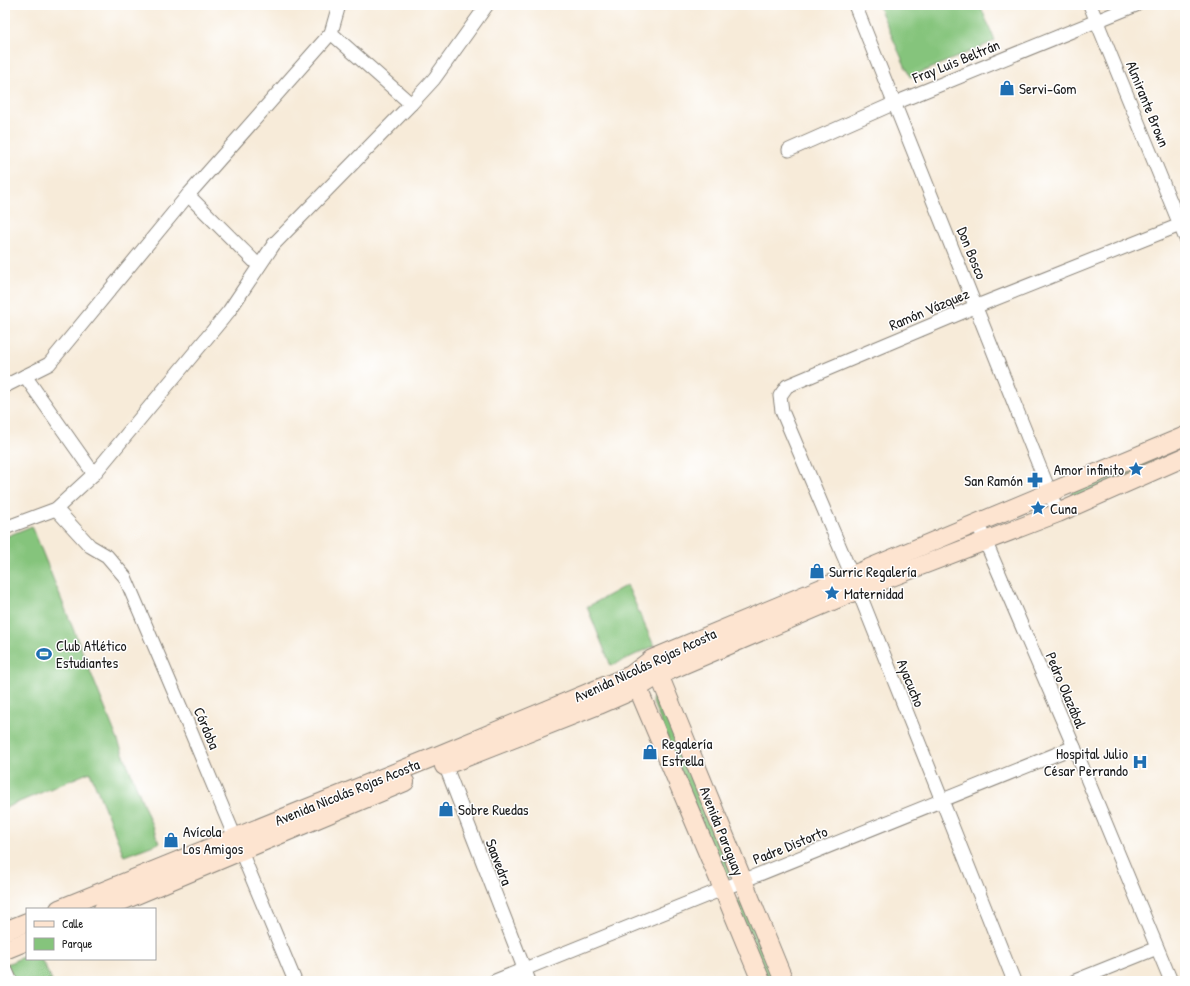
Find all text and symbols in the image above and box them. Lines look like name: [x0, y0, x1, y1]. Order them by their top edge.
street label: Fray Luis Beltrán: [908, 34, 1003, 88]
street label: Almirante Brown: [1121, 58, 1175, 150]
place label: Servi-Gom: [1019, 78, 1077, 99]
shop icon: Servi-Gom: [998, 79, 1016, 97]
street label: Don Bosco: [952, 224, 992, 282]
street label: Ramón Vázquez: [886, 282, 973, 335]
place label: Amor infinito: [1054, 459, 1124, 480]
place icon: Amor infinito: [1127, 460, 1145, 478]
place label: San Ramón: [964, 470, 1023, 491]
pharmacy icon: San Ramón: [1026, 471, 1044, 489]
place label: Cuna: [1050, 498, 1077, 519]
place icon: Cuna: [1029, 499, 1047, 517]
place label: Surric Regalería: [829, 561, 916, 582]
shop icon: Surric Regalería: [808, 562, 826, 580]
place label: Maternidad: [844, 583, 904, 604]
place icon: Maternidad: [823, 584, 841, 602]
street label: Avenida Nicolás Rojas Acosta: [571, 623, 720, 707]
place label: Club Atlético Estudiantes: [56, 635, 127, 673]
sports icon: Club Atlético Estudiantes: [35, 645, 53, 663]
street label: Pedro Olazábal: [1041, 649, 1091, 731]
street label: Ayacucho: [892, 656, 930, 710]
street label: Córdoba: [189, 704, 225, 752]
place label: Regalería Estrella: [662, 733, 712, 771]
shop icon: Regalería Estrella: [641, 743, 659, 761]
place label: Hospital Julio César Perrando: [1044, 743, 1128, 781]
street label: Avenida Nicolás Rojas Acosta: [271, 753, 423, 831]
hospital icon: Hospital Julio César Perrando: [1131, 753, 1149, 771]
street label: Avenida Paraguay: [695, 783, 749, 879]
place label: Sobre Ruedas: [458, 799, 529, 820]
shop icon: Sobre Ruedas: [437, 800, 455, 818]
place label: Avícola Los Amigos: [183, 821, 243, 859]
street label: Padre Distorto: [750, 821, 830, 869]
shop icon: Avícola Los Amigos: [162, 831, 180, 849]
street label: Saavedra: [481, 836, 517, 888]
legend: [26, 908, 156, 960]
text: Calle: [62, 915, 83, 932]
text: Parque: [62, 935, 92, 952]

